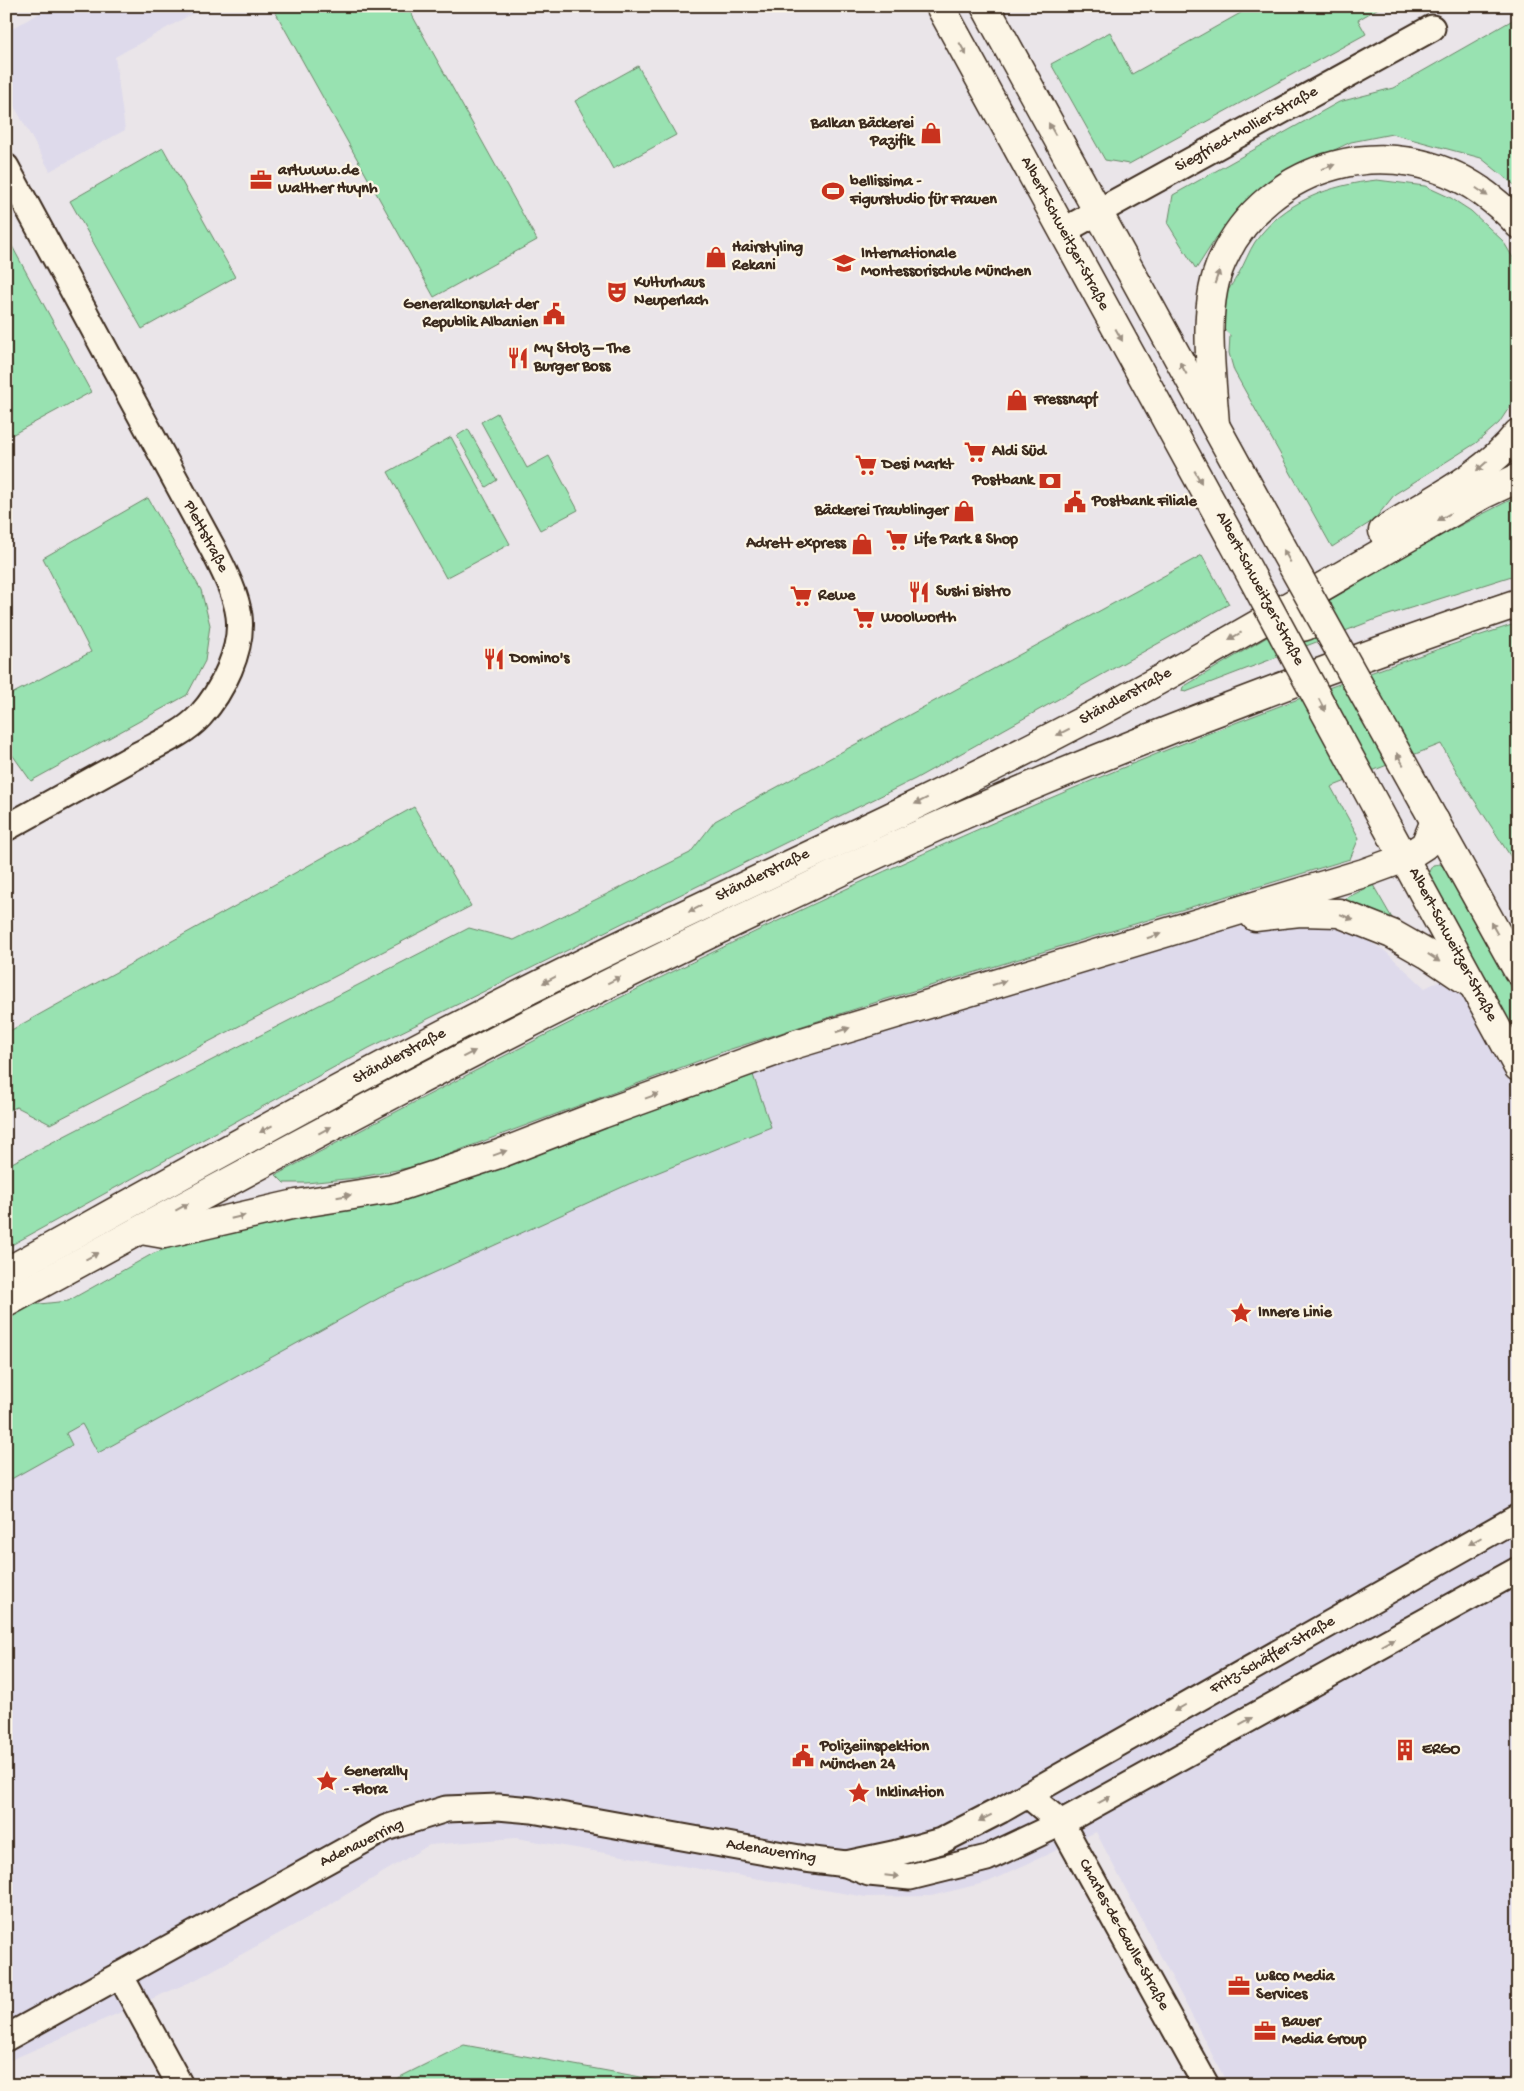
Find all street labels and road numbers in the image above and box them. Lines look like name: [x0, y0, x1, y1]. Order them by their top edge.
street label: Siegfried-Mollier-Straße: [1172, 82, 1322, 177]
street label: Albert-Schweitzer-Straße: [1015, 154, 1113, 315]
street label: Plettstraße: [178, 497, 232, 577]
street label: Albert-Schweitzer-Straße: [1210, 509, 1308, 670]
street label: Ständlerstraße: [1077, 664, 1176, 730]
street label: Ständlerstraße: [713, 845, 814, 907]
street label: Albert-Schweitzer-Straße: [1403, 865, 1501, 1026]
street label: Ständlerstraße: [350, 1024, 450, 1089]
street label: Fritz-Schäffer-Straße: [1206, 1612, 1340, 1700]
street label: Adenauerring: [317, 1816, 407, 1872]
street label: Adenauerring: [725, 1836, 817, 1868]
street label: Charles-de-Gaulle-Straße: [1073, 1856, 1173, 2015]

